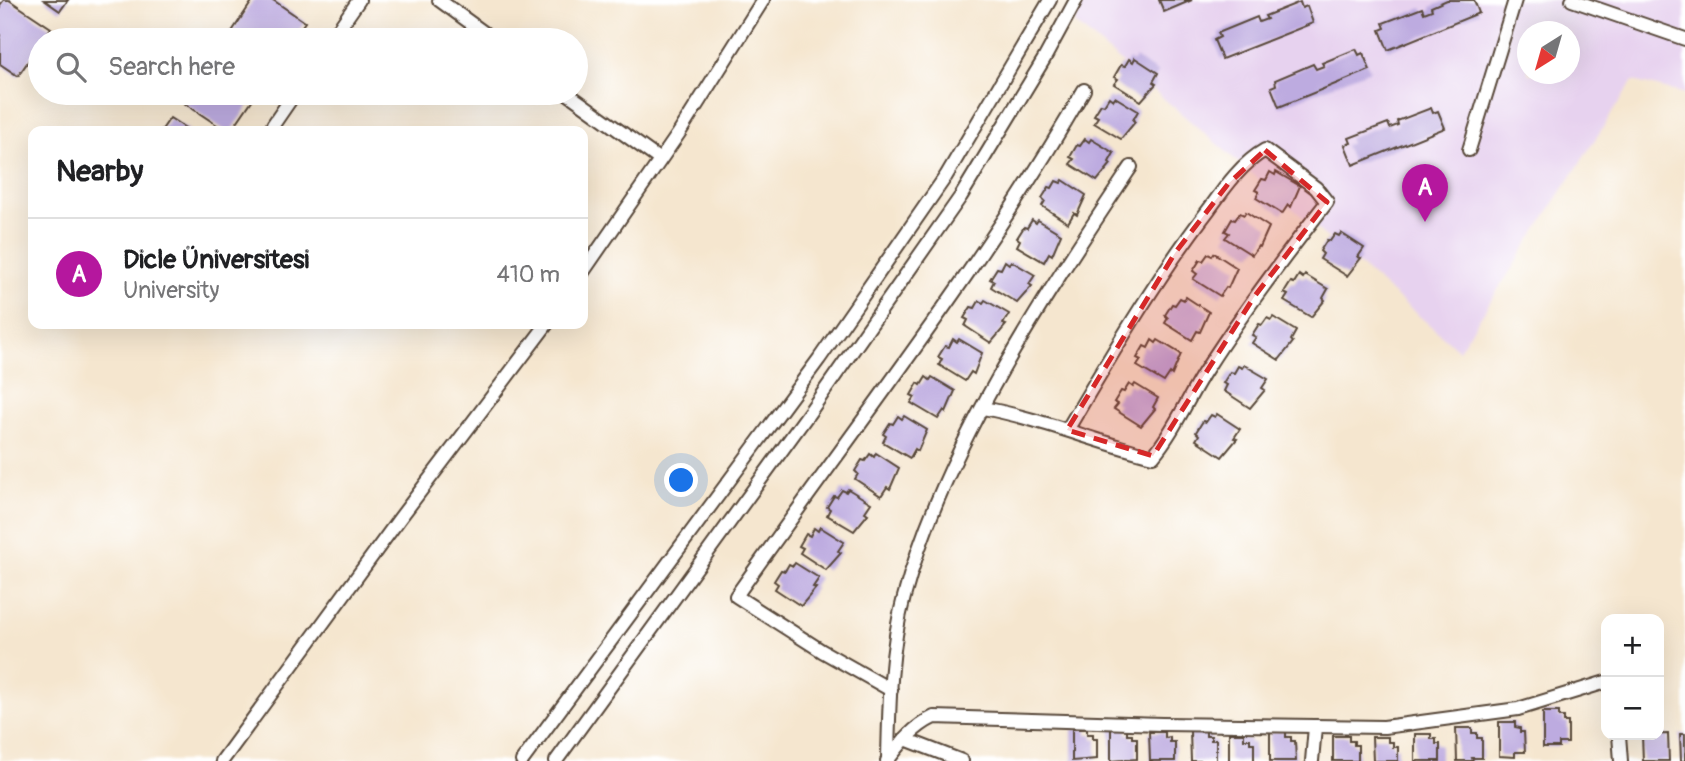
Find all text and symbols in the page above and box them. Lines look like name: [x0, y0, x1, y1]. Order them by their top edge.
north arrow: [1517, 21, 1580, 84]
search box: [28, 28, 588, 105]
icon: search: [52, 48, 90, 86]
text: Search here: [108, 51, 235, 83]
text: Nearby: [56, 153, 143, 190]
pin: A: [1402, 164, 1448, 222]
text: Dicle Üniversitesi: [123, 244, 309, 276]
text: A: [72, 260, 86, 289]
text: 410 m: [497, 260, 560, 289]
text: University: [123, 276, 219, 305]
your location: [664, 463, 698, 497]
map controls: [1601, 614, 1664, 740]
button: +: [1601, 614, 1664, 677]
button: −: [1601, 677, 1664, 740]

